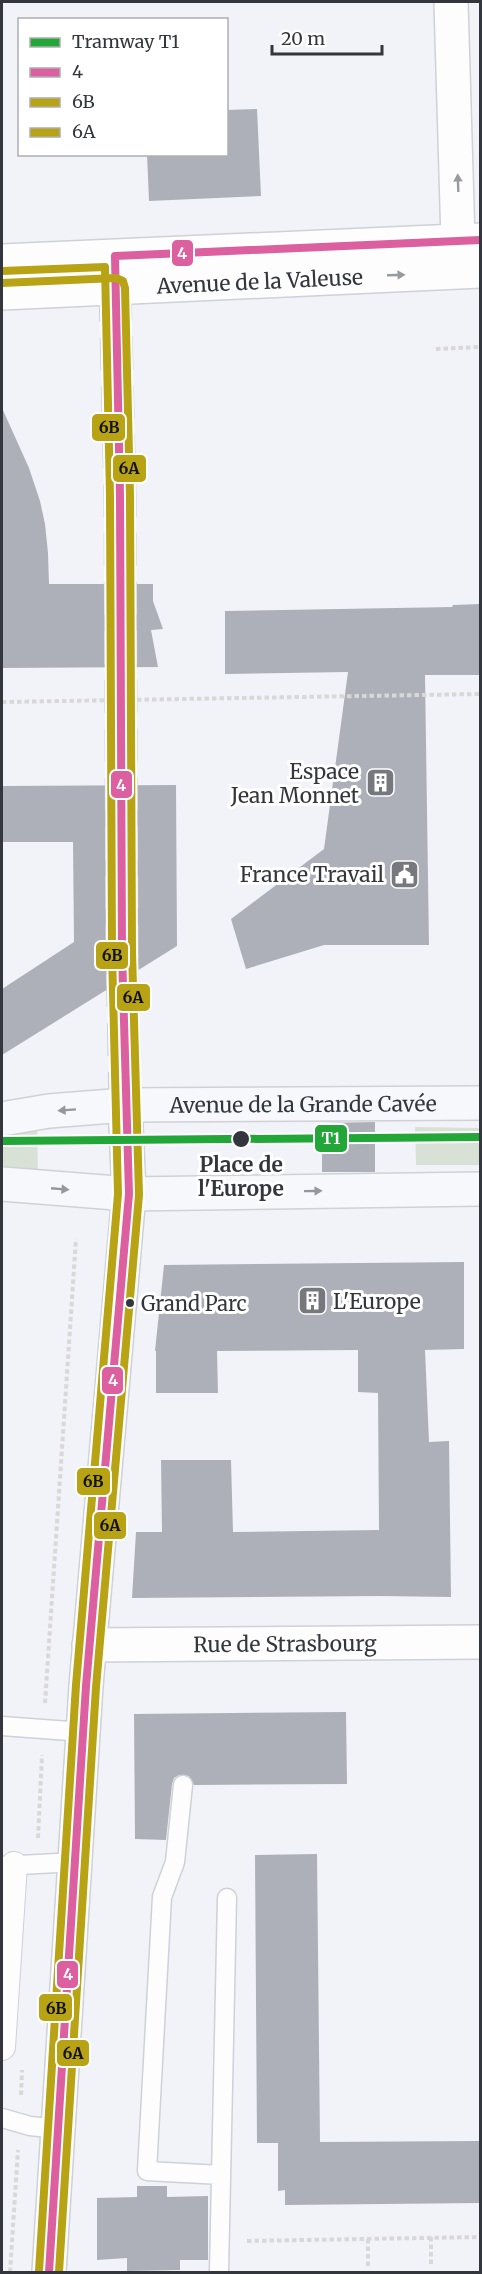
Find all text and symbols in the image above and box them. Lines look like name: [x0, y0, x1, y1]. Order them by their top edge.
legend: [18, 18, 228, 156]
scale bar: [272, 18, 382, 56]
text: 20 m: [281, 27, 325, 50]
text: Tramway T1: [72, 30, 179, 53]
text: 4: [72, 60, 83, 83]
text: 6B: [72, 90, 95, 113]
text: 6A: [72, 120, 96, 143]
one-way arrow: [453, 173, 462, 192]
line badge: 4: [171, 239, 194, 267]
text: 4: [177, 243, 187, 263]
street label: Avenue de la Valeuse: [155, 263, 364, 299]
one-way arrow: [386, 271, 405, 280]
line badge: 6B: [91, 413, 126, 442]
text: 6B: [99, 417, 119, 437]
line badge: 6A: [112, 454, 147, 483]
text: 6A: [118, 458, 140, 478]
place label: Espace Jean Monnet: [230, 758, 359, 809]
building icon: Espace Jean Monnet: [364, 767, 396, 799]
line badge: 4: [110, 770, 133, 799]
text: 4: [116, 775, 126, 795]
public building icon: France Travail: [389, 858, 421, 890]
place label: France Travail: [240, 861, 384, 888]
line badge: 6B: [95, 941, 129, 970]
text: 6B: [102, 945, 122, 965]
line badge: 6A: [116, 983, 151, 1012]
text: 6A: [122, 987, 144, 1007]
street label: Avenue de la Grande Cavée: [168, 1090, 437, 1118]
one-way arrow: [57, 1105, 76, 1114]
line badge: T1: [314, 1124, 348, 1153]
text: T1: [322, 1128, 341, 1148]
marker: Place de l'Europe: [231, 1129, 251, 1149]
place label: Place de l'Europe: [198, 1151, 284, 1202]
one-way arrow: [50, 1184, 69, 1193]
one-way arrow: [304, 1187, 323, 1196]
building icon: L'Europe: [296, 1285, 328, 1317]
place label: L'Europe: [333, 1288, 421, 1315]
place label: Grand Parc: [141, 1291, 247, 1316]
marker: Grand Parc: [124, 1297, 136, 1309]
line badge: 4: [101, 1366, 124, 1395]
text: 4: [108, 1370, 118, 1390]
line badge: 6B: [76, 1467, 111, 1496]
text: 6B: [83, 1471, 103, 1491]
line badge: 6A: [93, 1511, 127, 1540]
text: 6A: [99, 1515, 121, 1535]
street label: Rue de Strasbourg: [193, 1629, 377, 1658]
line badge: 4: [56, 1960, 79, 1989]
text: 4: [63, 1964, 73, 1984]
line badge: 6B: [38, 1993, 73, 2022]
text: 6B: [46, 1998, 66, 2018]
line badge: 6A: [56, 2039, 90, 2067]
text: 6A: [62, 2043, 84, 2063]

